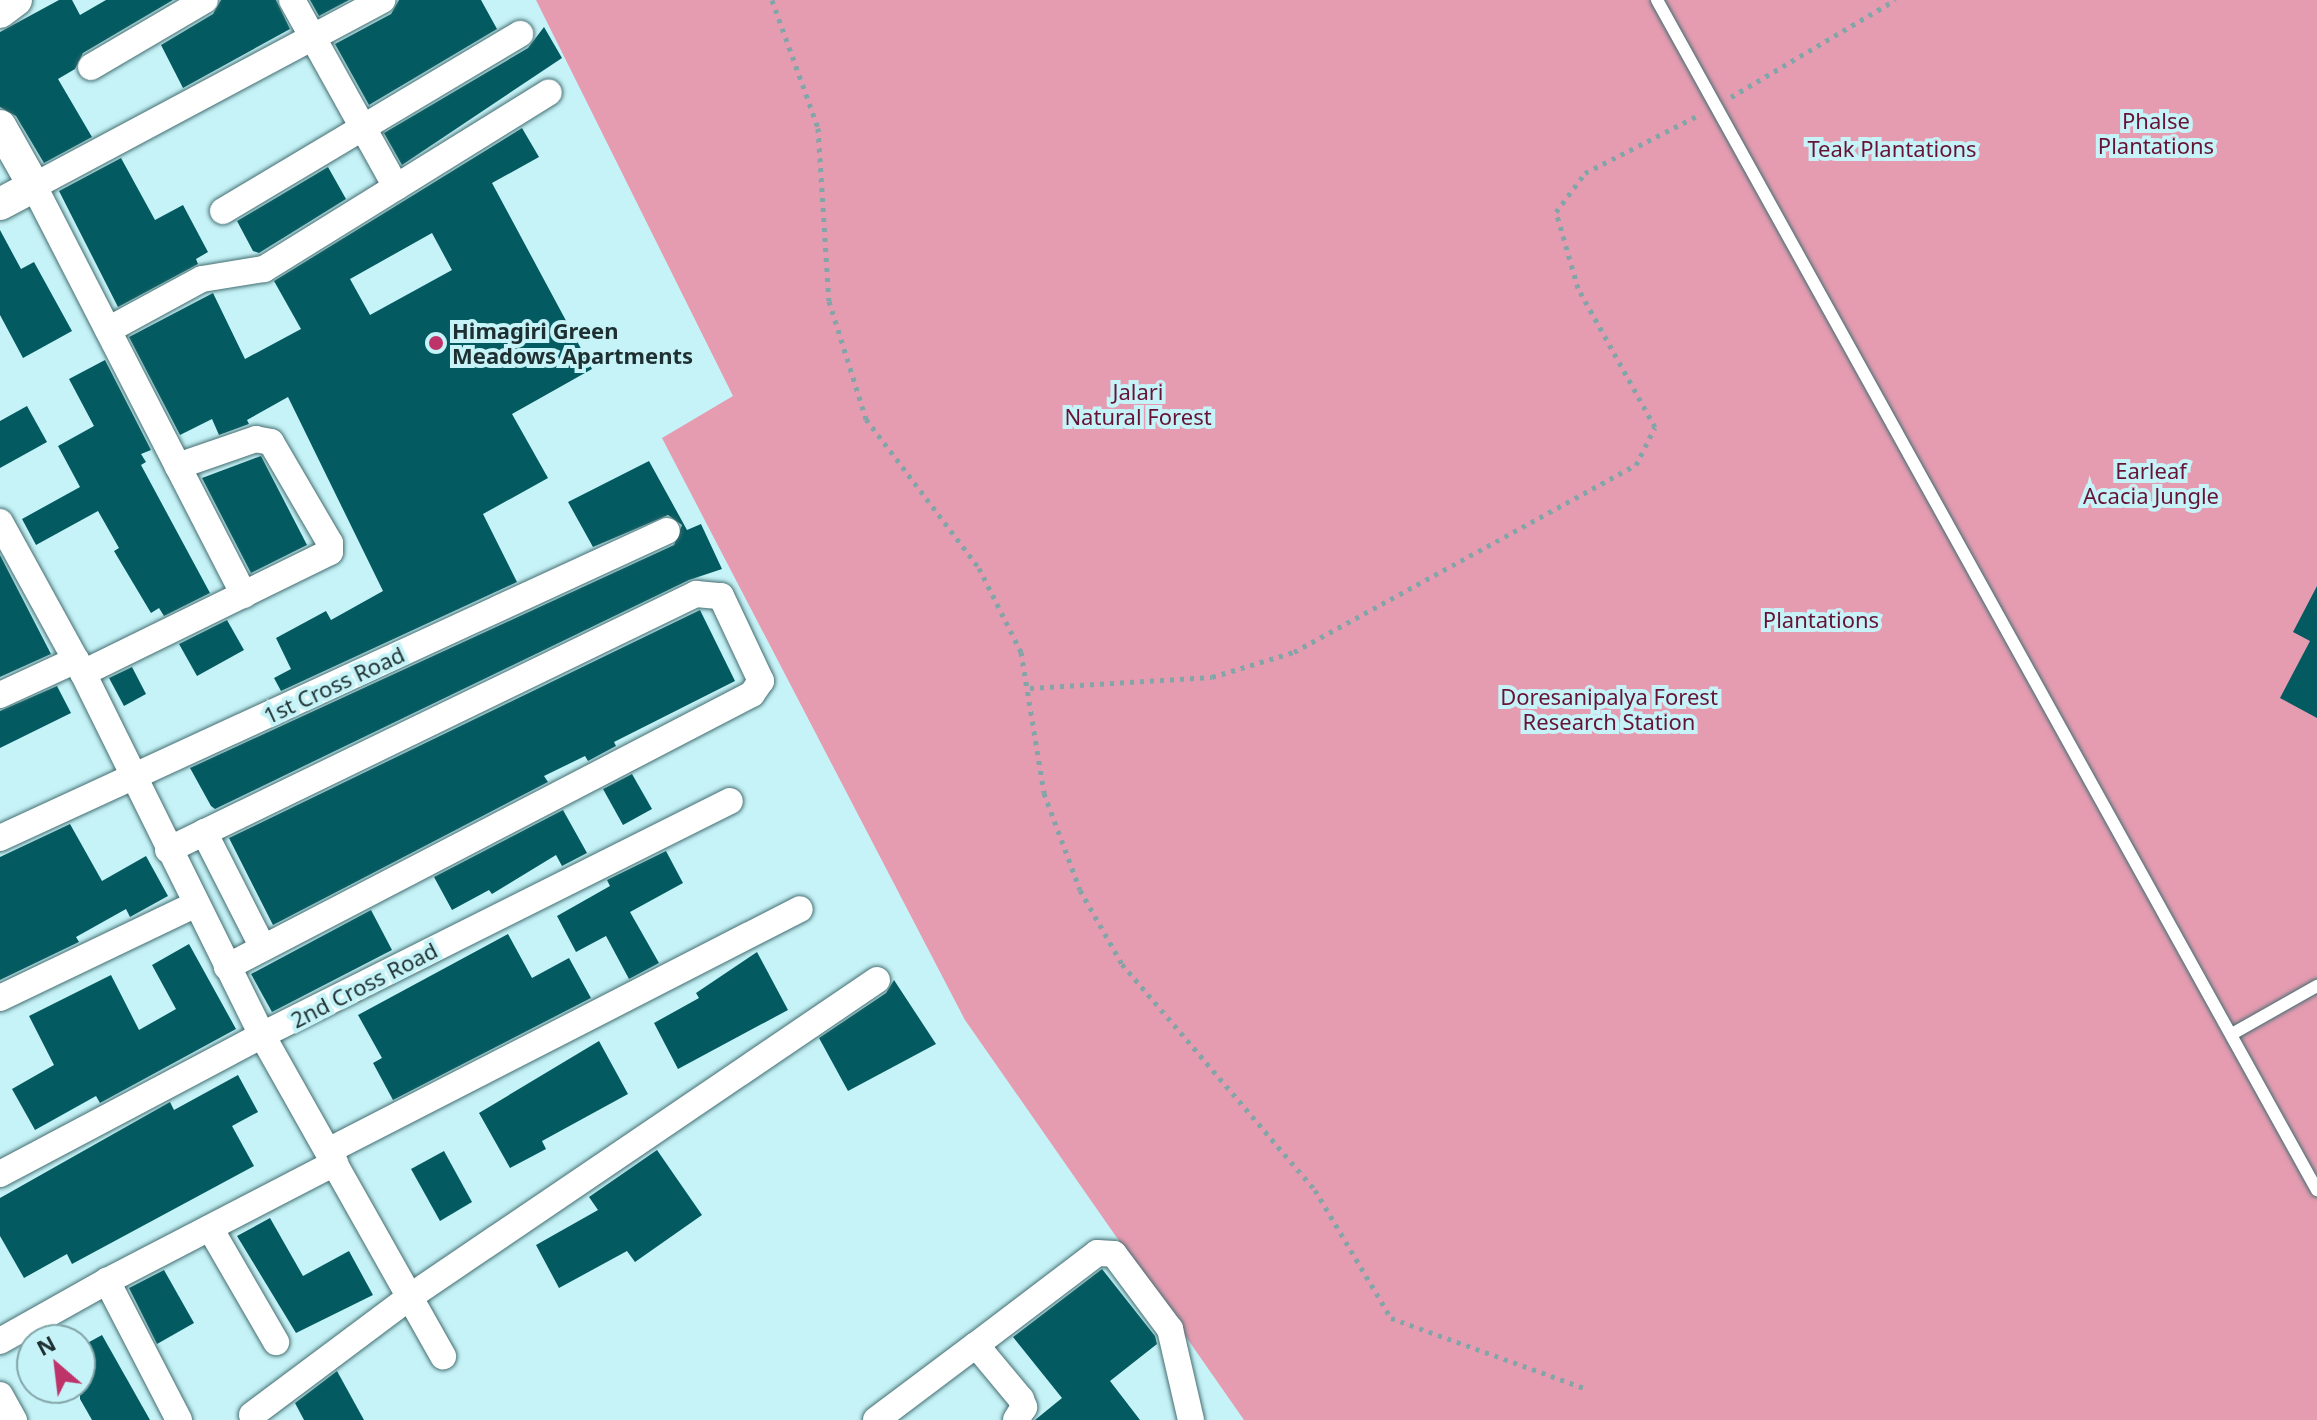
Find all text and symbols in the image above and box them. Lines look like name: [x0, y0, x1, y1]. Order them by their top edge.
park label: Phalse Plantations: [2098, 107, 2214, 158]
park label: Teak Plantations: [1807, 136, 1977, 162]
place label: Himagiri Green Meadows Apartments: [452, 317, 693, 368]
marker: Himagiri Green Meadows Apartments: [427, 334, 445, 352]
park label: Jalari Natural Forest: [1064, 378, 1212, 430]
park label: Earleaf Acacia Jungle: [2083, 457, 2219, 508]
park label: Plantations: [1763, 607, 1879, 633]
street label: 1st Cross Road: [259, 641, 409, 729]
park label: Doresanipalya Forest Research Station: [1500, 683, 1718, 734]
street label: 2nd Cross Road: [286, 937, 442, 1033]
north arrow: [16, 1324, 96, 1404]
text: N: [31, 1327, 61, 1362]

